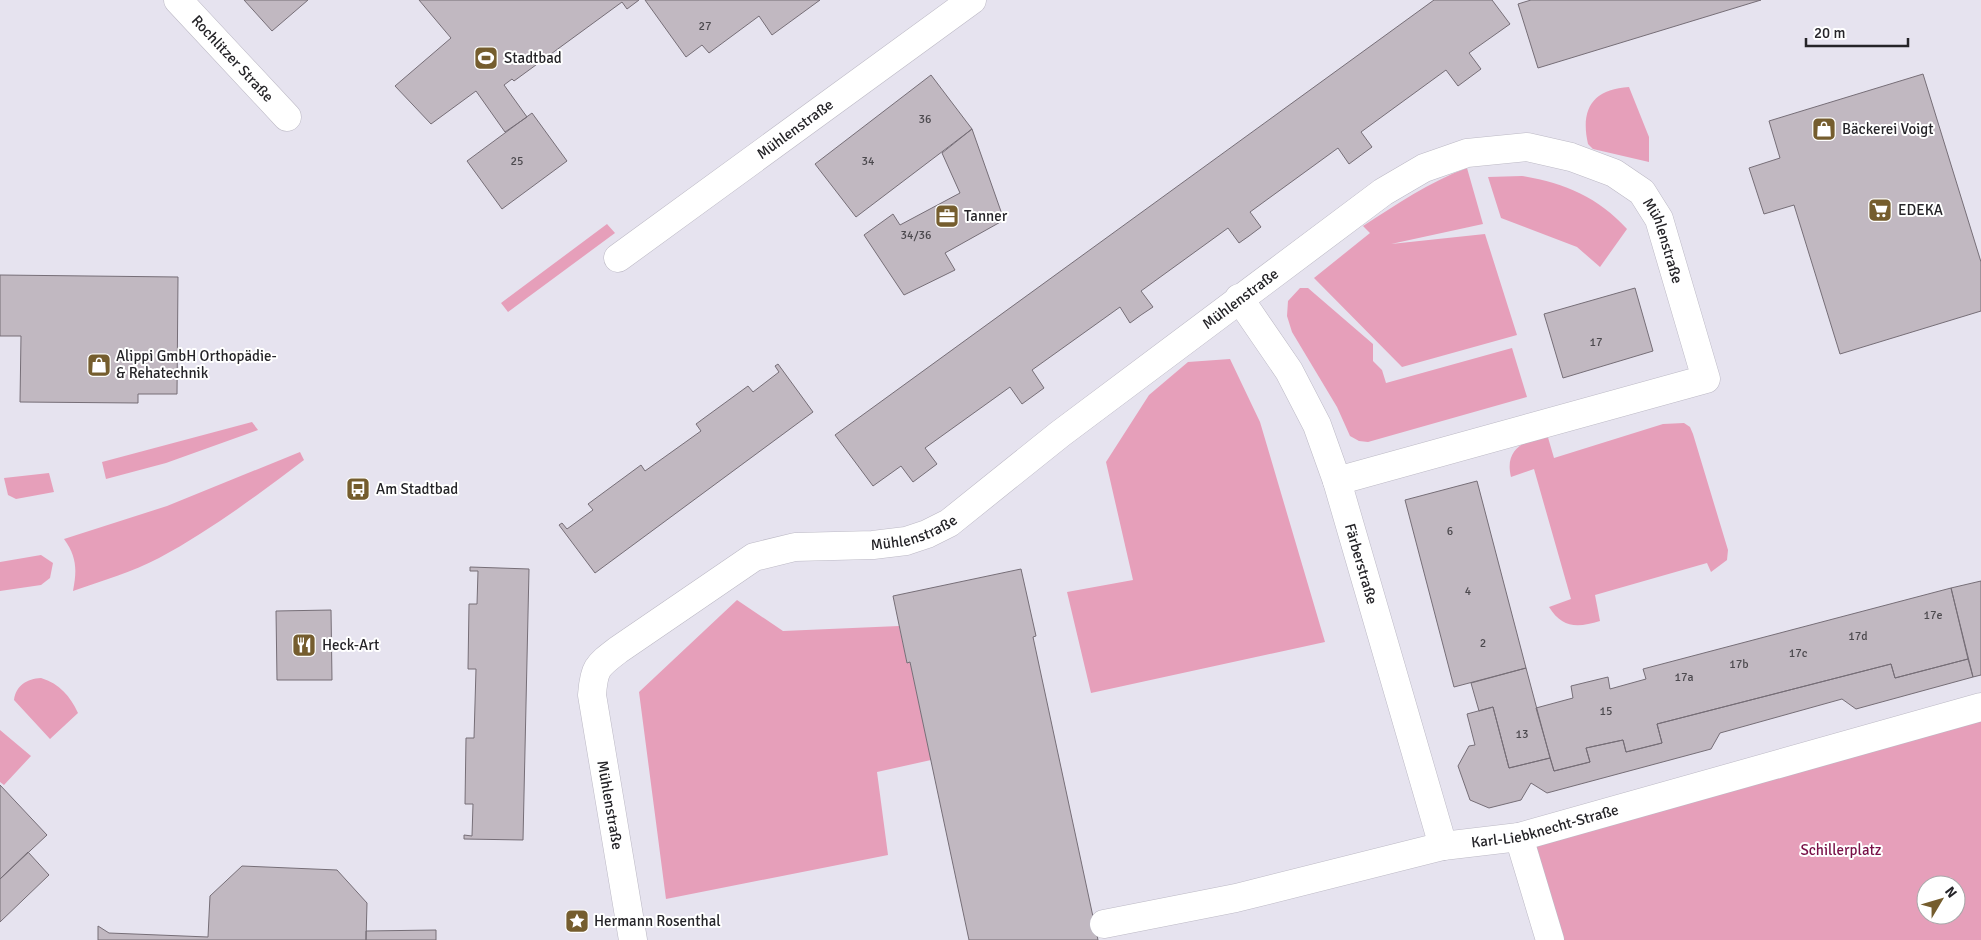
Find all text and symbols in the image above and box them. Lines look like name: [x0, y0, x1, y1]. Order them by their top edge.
street label: Rochlitzer Straße: [188, 11, 277, 106]
scale bar: [1806, 15, 1908, 47]
house number: 27: [699, 19, 711, 34]
text: 20 m: [1814, 24, 1845, 42]
sports icon: Stadtbad: [473, 45, 499, 71]
place label: Stadtbad: [504, 49, 562, 67]
street label: Mühlenstraße: [753, 95, 837, 163]
house number: 36: [919, 112, 931, 127]
shop icon: Bäckerei Voigt: [1811, 116, 1837, 142]
place label: Bäckerei Voigt: [1842, 120, 1933, 138]
house number: 25: [511, 154, 523, 169]
house number: 34: [862, 154, 875, 169]
street label: Mühlenstraße: [1639, 194, 1686, 286]
supermarket icon: EDEKA: [1867, 197, 1893, 223]
place label: EDEKA: [1898, 201, 1943, 219]
office icon: Tanner: [934, 203, 960, 229]
place label: Tanner: [964, 207, 1008, 225]
house number: 34/36: [901, 228, 931, 243]
street label: Mühlenstraße: [1199, 265, 1282, 333]
house number: 17: [1590, 335, 1602, 350]
place label: Alippi GmbH Orthopädie- & Rehatechnik: [116, 347, 277, 382]
shop icon: Alippi GmbH Orthopädie- & Rehatechnik: [86, 352, 112, 378]
bus stop icon: Am Stadtbad: [345, 476, 371, 502]
place label: Am Stadtbad: [376, 480, 458, 498]
street label: Mühlenstraße: [870, 511, 961, 554]
street label: Färberstraße: [1341, 521, 1381, 606]
house number: 6: [1447, 524, 1453, 539]
house number: 4: [1465, 584, 1472, 599]
house number: 17e: [1924, 608, 1942, 623]
house number: 17d: [1848, 629, 1868, 644]
restaurant icon: Heck-Art: [291, 632, 317, 658]
place label: Heck-Art: [322, 636, 379, 654]
house number: 2: [1480, 636, 1486, 651]
house number: 17c: [1789, 646, 1808, 661]
house number: 17b: [1729, 657, 1749, 672]
house number: 17a: [1674, 670, 1694, 685]
house number: 15: [1600, 704, 1612, 719]
house number: 13: [1516, 727, 1528, 742]
street label: Mühlenstraße: [593, 759, 627, 851]
street label: Karl-Liebknecht-Straße: [1470, 800, 1621, 852]
park label: Schillerplatz: [1800, 841, 1882, 859]
north arrow: [1916, 875, 1966, 925]
text: N: [1941, 883, 1961, 901]
place icon: Hermann Rosenthal: [564, 908, 590, 934]
place label: Hermann Rosenthal: [594, 912, 721, 930]

